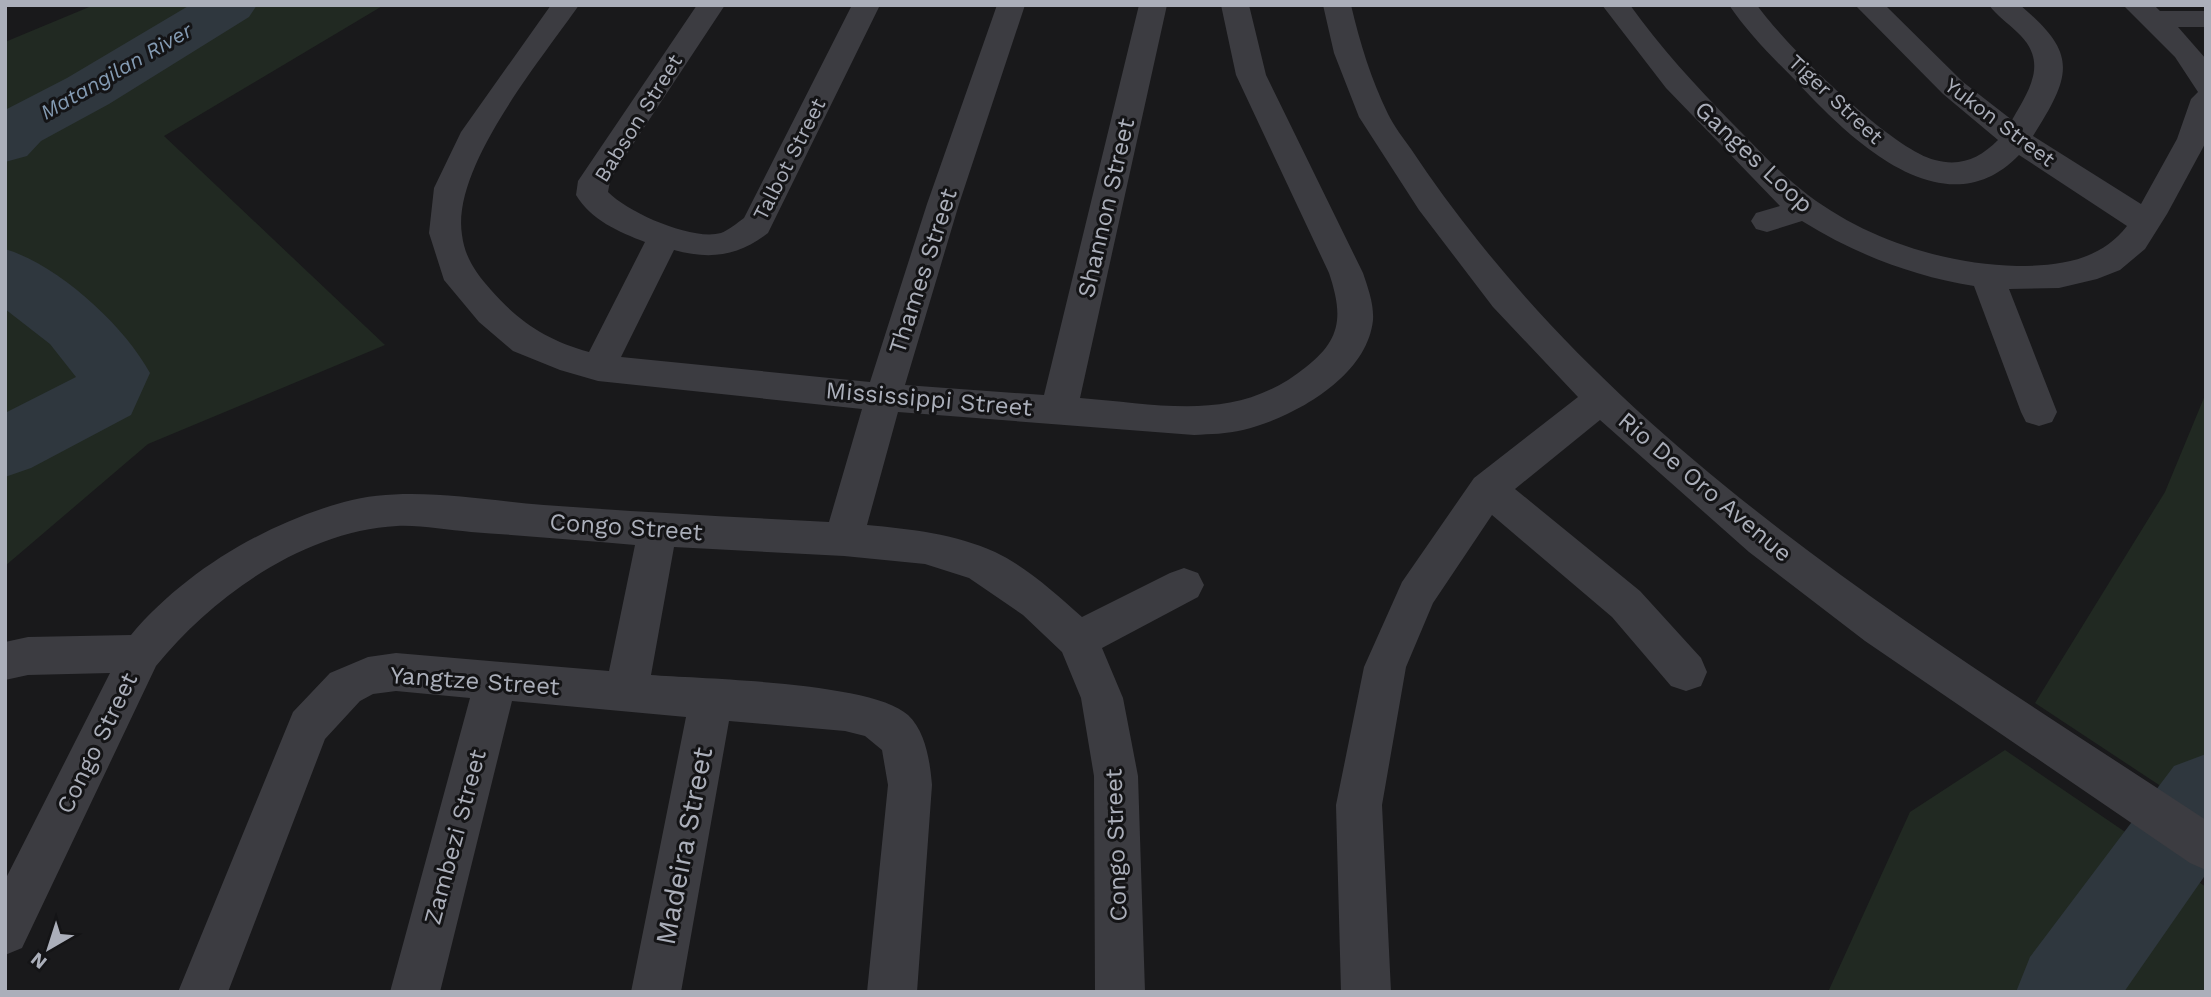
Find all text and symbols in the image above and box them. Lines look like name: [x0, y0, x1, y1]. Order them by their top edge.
water label: Matangilan River: [36, 17, 197, 125]
street label: Babson Street: [589, 49, 687, 186]
street label: Tiger Street: [1784, 49, 1888, 149]
street label: Yukon Street: [1940, 72, 2060, 172]
street label: Talbot Street: [748, 94, 831, 224]
street label: Ganges Loop: [1689, 95, 1819, 219]
street label: Shannon Street: [1072, 116, 1140, 300]
street label: Thames Street: [883, 185, 963, 357]
street label: Mississippi Street: [825, 376, 1033, 422]
street label: Rio De Oro Avenue: [1613, 406, 1797, 568]
street label: Congo Street: [549, 508, 703, 546]
street label: Yangtze Street: [389, 661, 561, 701]
street label: Congo Street: [51, 668, 143, 818]
street label: Madeira Street: [649, 744, 719, 948]
street label: Zambezi Street: [418, 746, 492, 928]
street label: Congo Street: [1099, 768, 1133, 922]
north arrow: [14, 913, 84, 983]
text: N: [26, 947, 51, 974]

